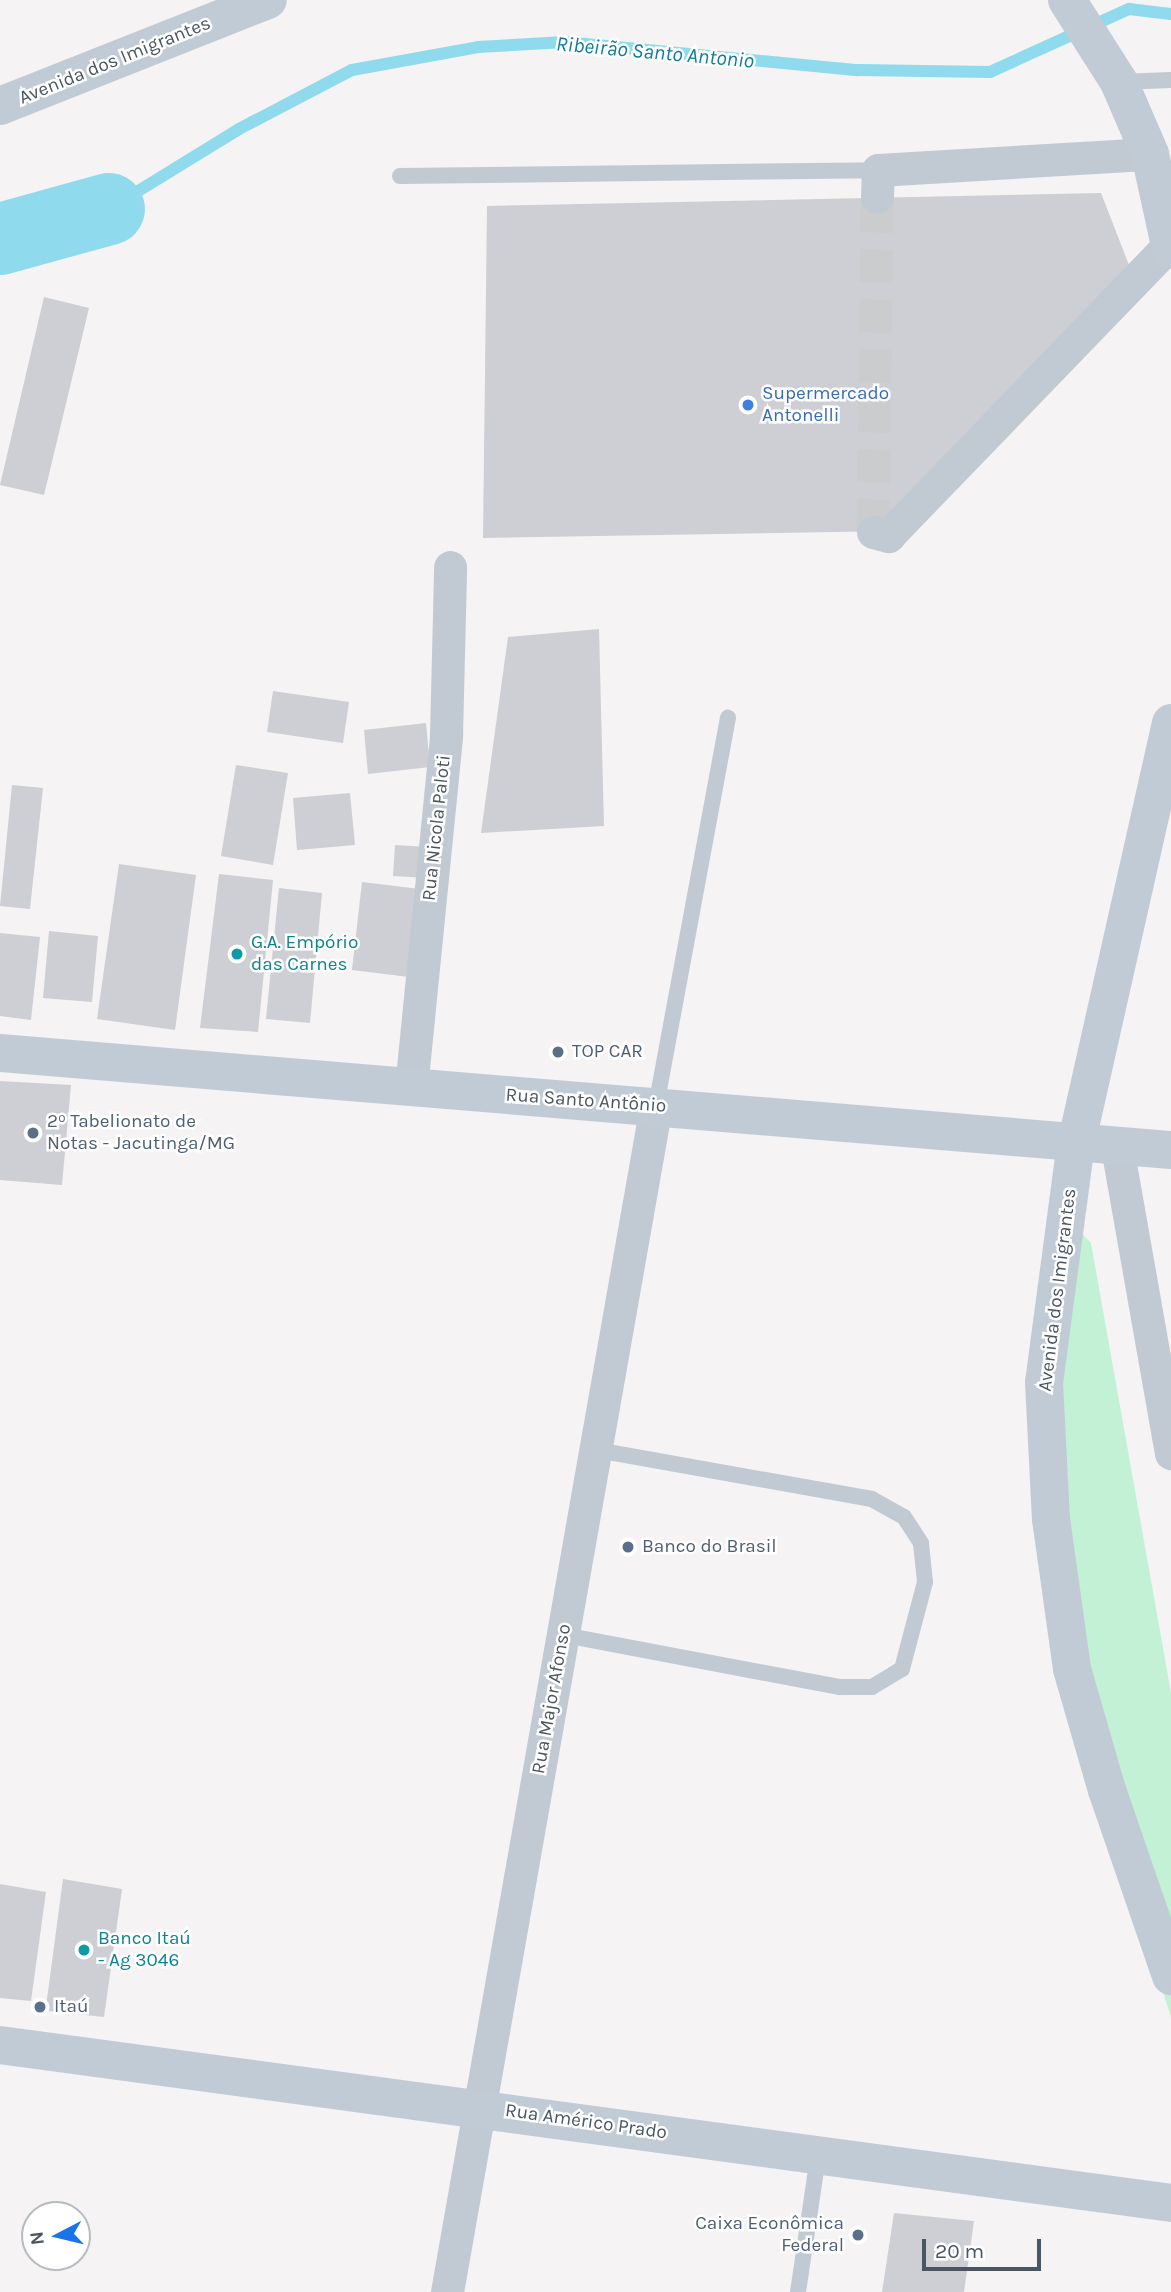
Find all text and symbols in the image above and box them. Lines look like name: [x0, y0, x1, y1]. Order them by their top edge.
street label: Avenida dos Imigrantes: [16, 12, 214, 110]
water label: Ribeirão Santo Antonio: [555, 31, 755, 73]
place label: Supermercado Antonelli: [762, 383, 889, 427]
marker: Supermercado Antonelli: [740, 397, 756, 413]
street label: Rua Nicola Paloti: [418, 754, 456, 902]
place label: G.A. Empório das Carnes: [251, 932, 358, 976]
marker: G.A. Empório das Carnes: [229, 946, 245, 962]
place label: TOP CAR: [572, 1041, 643, 1063]
marker: TOP CAR: [550, 1044, 566, 1060]
street label: Rua Santo Antônio: [505, 1084, 667, 1118]
place label: 2⁰ Tabelionato de Notas - Jacutinga/MG: [47, 1111, 235, 1155]
marker: 2⁰ Tabelionato de Notas - Jacutinga/MG: [25, 1125, 41, 1141]
street label: Avenida dos Imigrantes: [1034, 1187, 1082, 1393]
place label: Banco do Brasil: [642, 1536, 777, 1558]
marker: Banco do Brasil: [620, 1539, 636, 1555]
street label: Rua Major Afonso: [528, 1622, 576, 1776]
place label: Banco Itaú - Ag 3046: [98, 1928, 191, 1972]
marker: Banco Itaú - Ag 3046: [76, 1942, 92, 1958]
place label: Itaú: [54, 1996, 88, 2018]
marker: Itaú: [32, 1999, 48, 2015]
street label: Rua Américo Prado: [504, 2099, 668, 2145]
north arrow: [21, 2201, 91, 2271]
place label: Caixa Econômica Federal: [695, 2213, 844, 2257]
scale bar: [926, 2226, 1045, 2270]
marker: Caixa Econômica Federal: [850, 2227, 866, 2243]
text: N: [25, 2230, 49, 2246]
text: 20 m: [935, 2239, 984, 2263]

